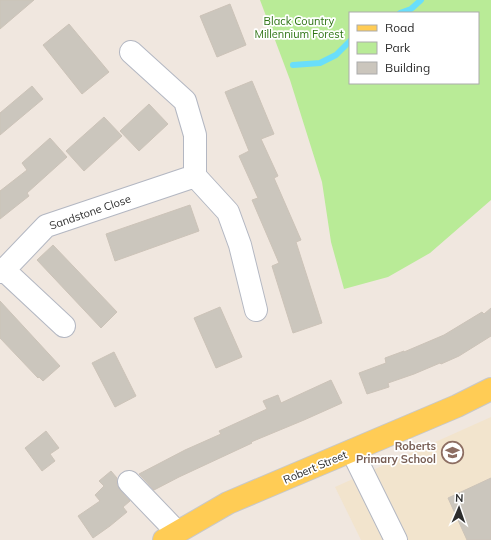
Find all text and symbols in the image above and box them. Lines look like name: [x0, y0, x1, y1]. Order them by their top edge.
legend: [349, 12, 479, 84]
park label: Black Country Millennium Forest: [254, 14, 344, 41]
text: Road: [385, 20, 414, 35]
text: Park: [385, 40, 411, 55]
text: Building: [385, 60, 430, 75]
street label: Sandstone Close: [47, 192, 133, 232]
place label: Roberts Primary School: [356, 439, 436, 466]
school or university icon: Roberts Primary School: [439, 439, 465, 465]
street label: Robert Street: [281, 447, 349, 487]
north arrow: [439, 488, 479, 528]
text: N: [455, 491, 464, 505]

